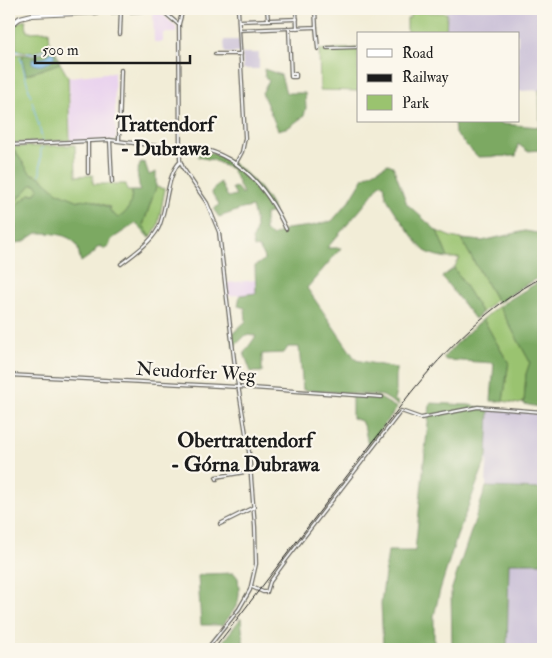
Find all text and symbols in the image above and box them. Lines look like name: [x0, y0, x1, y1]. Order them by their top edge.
scale bar: [35, 32, 190, 64]
legend: [357, 32, 520, 122]
text: 500 m: [42, 41, 79, 60]
text: Road: [402, 44, 434, 63]
text: Railway: [402, 68, 449, 87]
text: Park: [402, 94, 429, 113]
district label: Trattendorf - Dubrawa: [115, 111, 217, 162]
street label: Neudorfer Weg: [135, 357, 257, 387]
district label: Obertrattendorf - Górna Dubrawa: [171, 427, 321, 478]

